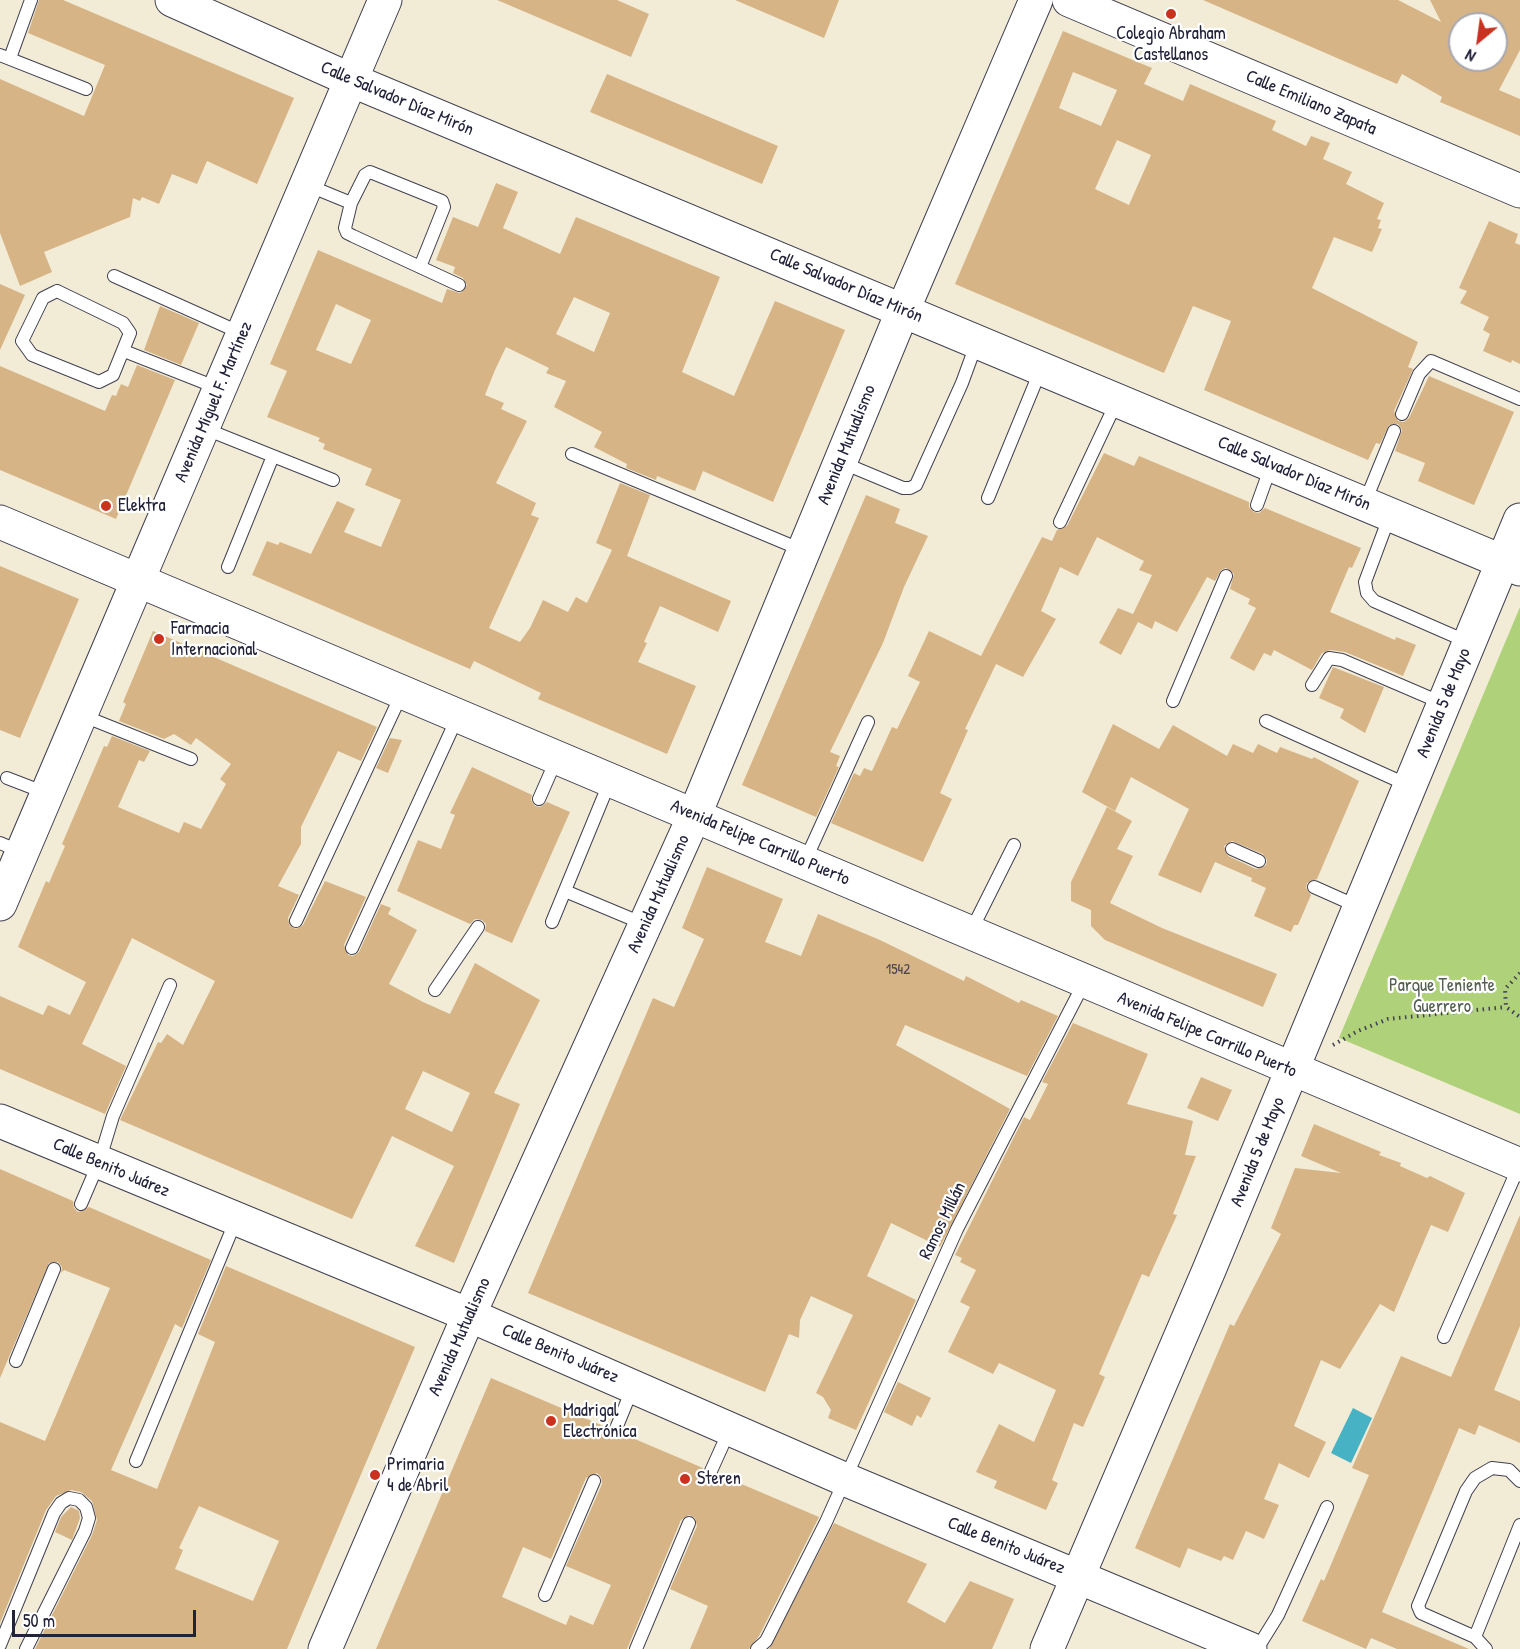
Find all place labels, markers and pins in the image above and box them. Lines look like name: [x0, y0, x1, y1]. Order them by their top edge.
marker: Colegio Abraham Castellanos: [1164, 7, 1178, 21]
place label: Colegio Abraham Castellanos: [1116, 23, 1226, 66]
place label: Elektra: [118, 495, 166, 517]
marker: Elektra: [99, 499, 113, 513]
place label: Farmacia Internacional: [171, 618, 257, 660]
marker: Farmacia Internacional: [152, 632, 166, 646]
place label: Madrigal Electrónica: [563, 1400, 636, 1442]
marker: Madrigal Electrónica: [544, 1414, 558, 1428]
place label: Primaria 4 de Abril: [387, 1454, 448, 1496]
marker: Primaria 4 de Abril: [368, 1468, 382, 1482]
place label: Steren: [697, 1468, 741, 1490]
marker: Steren: [678, 1472, 692, 1486]

